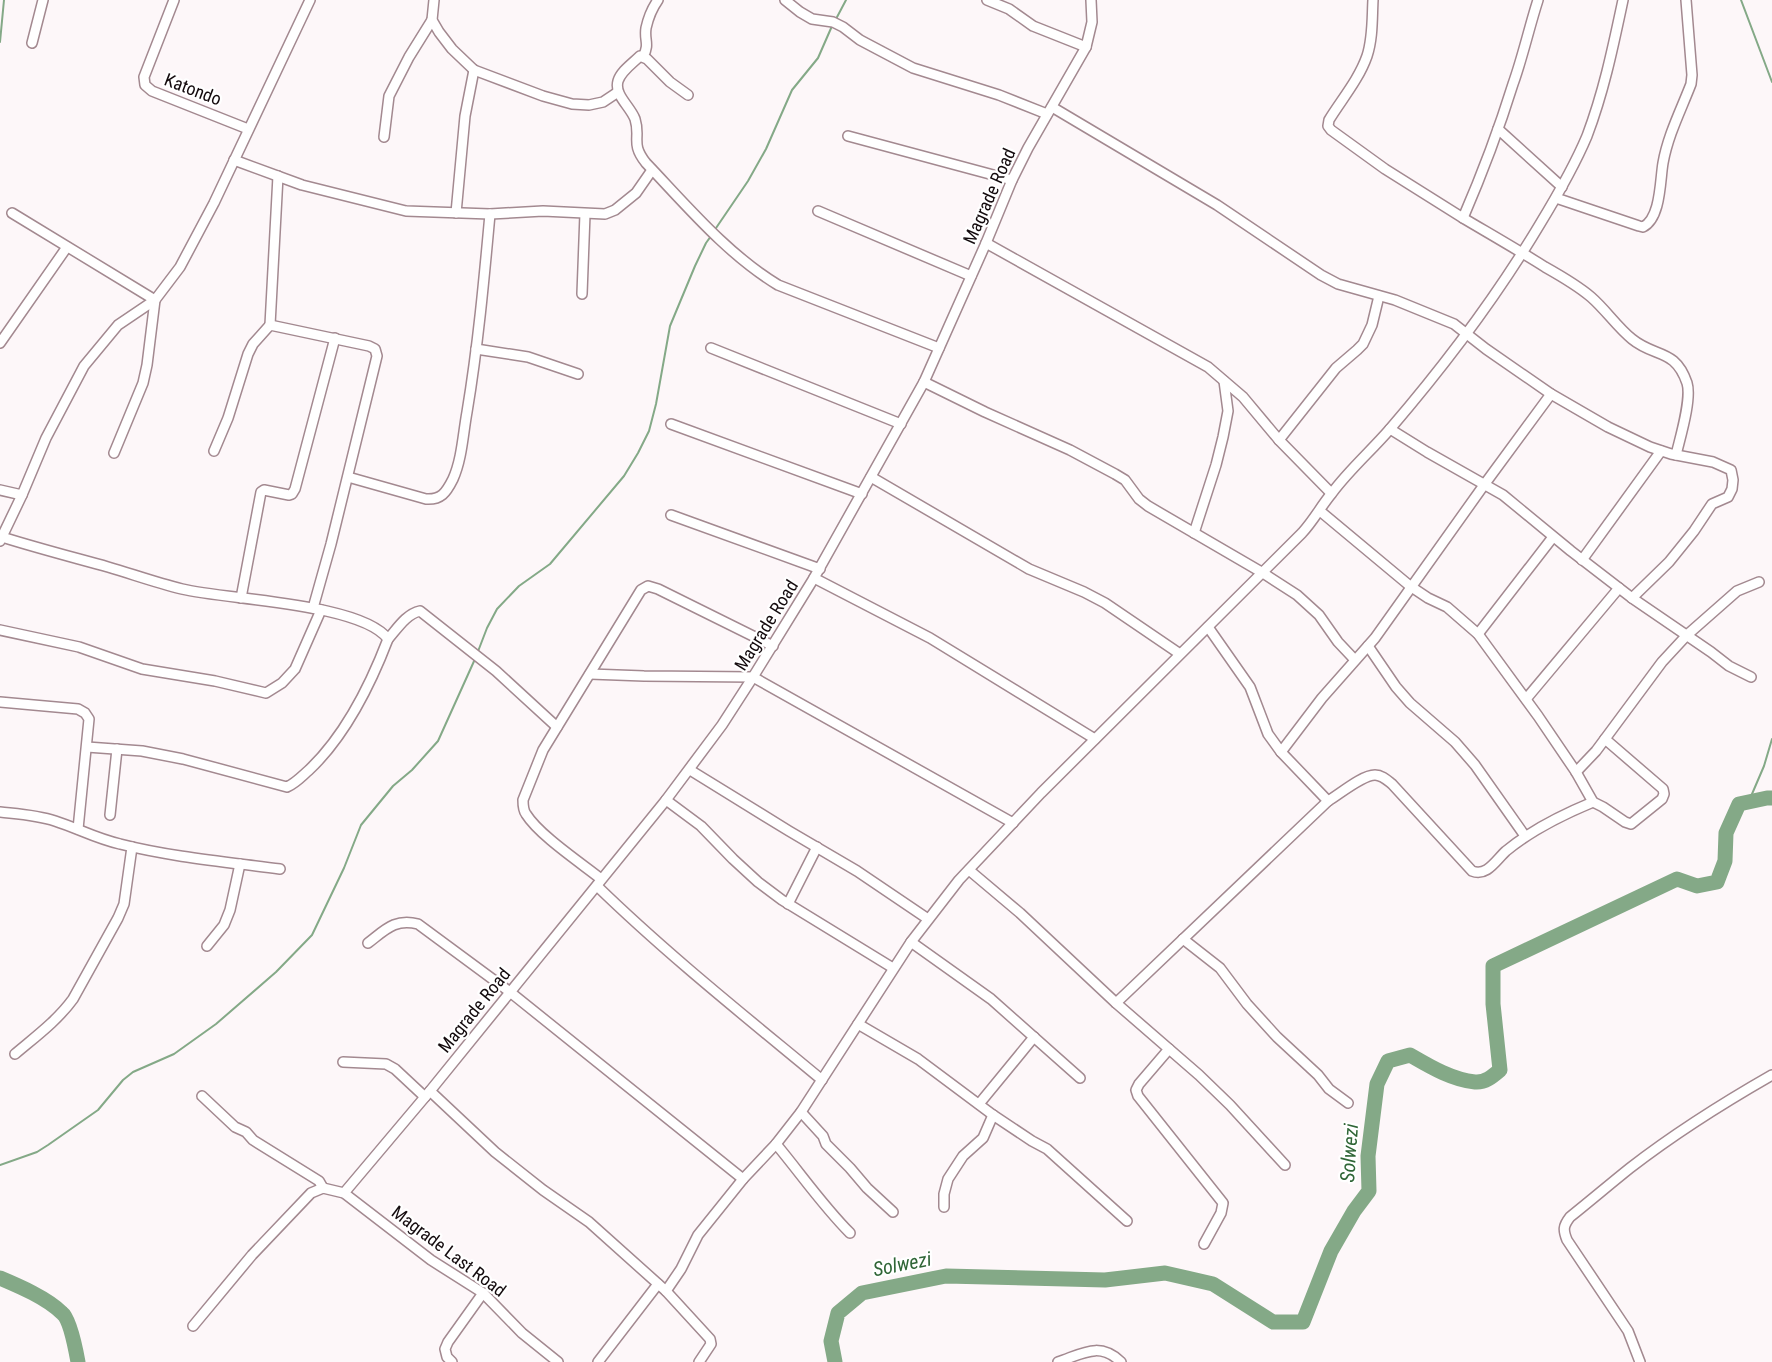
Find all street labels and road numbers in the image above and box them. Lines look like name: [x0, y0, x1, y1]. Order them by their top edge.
street label: Katondo: [162, 69, 224, 109]
street label: Magrade Road: [959, 145, 1019, 247]
street label: Magrade Road: [730, 576, 802, 674]
street label: Magrade Road: [434, 964, 514, 1056]
street label: Magrade Last Road: [388, 1201, 510, 1301]

